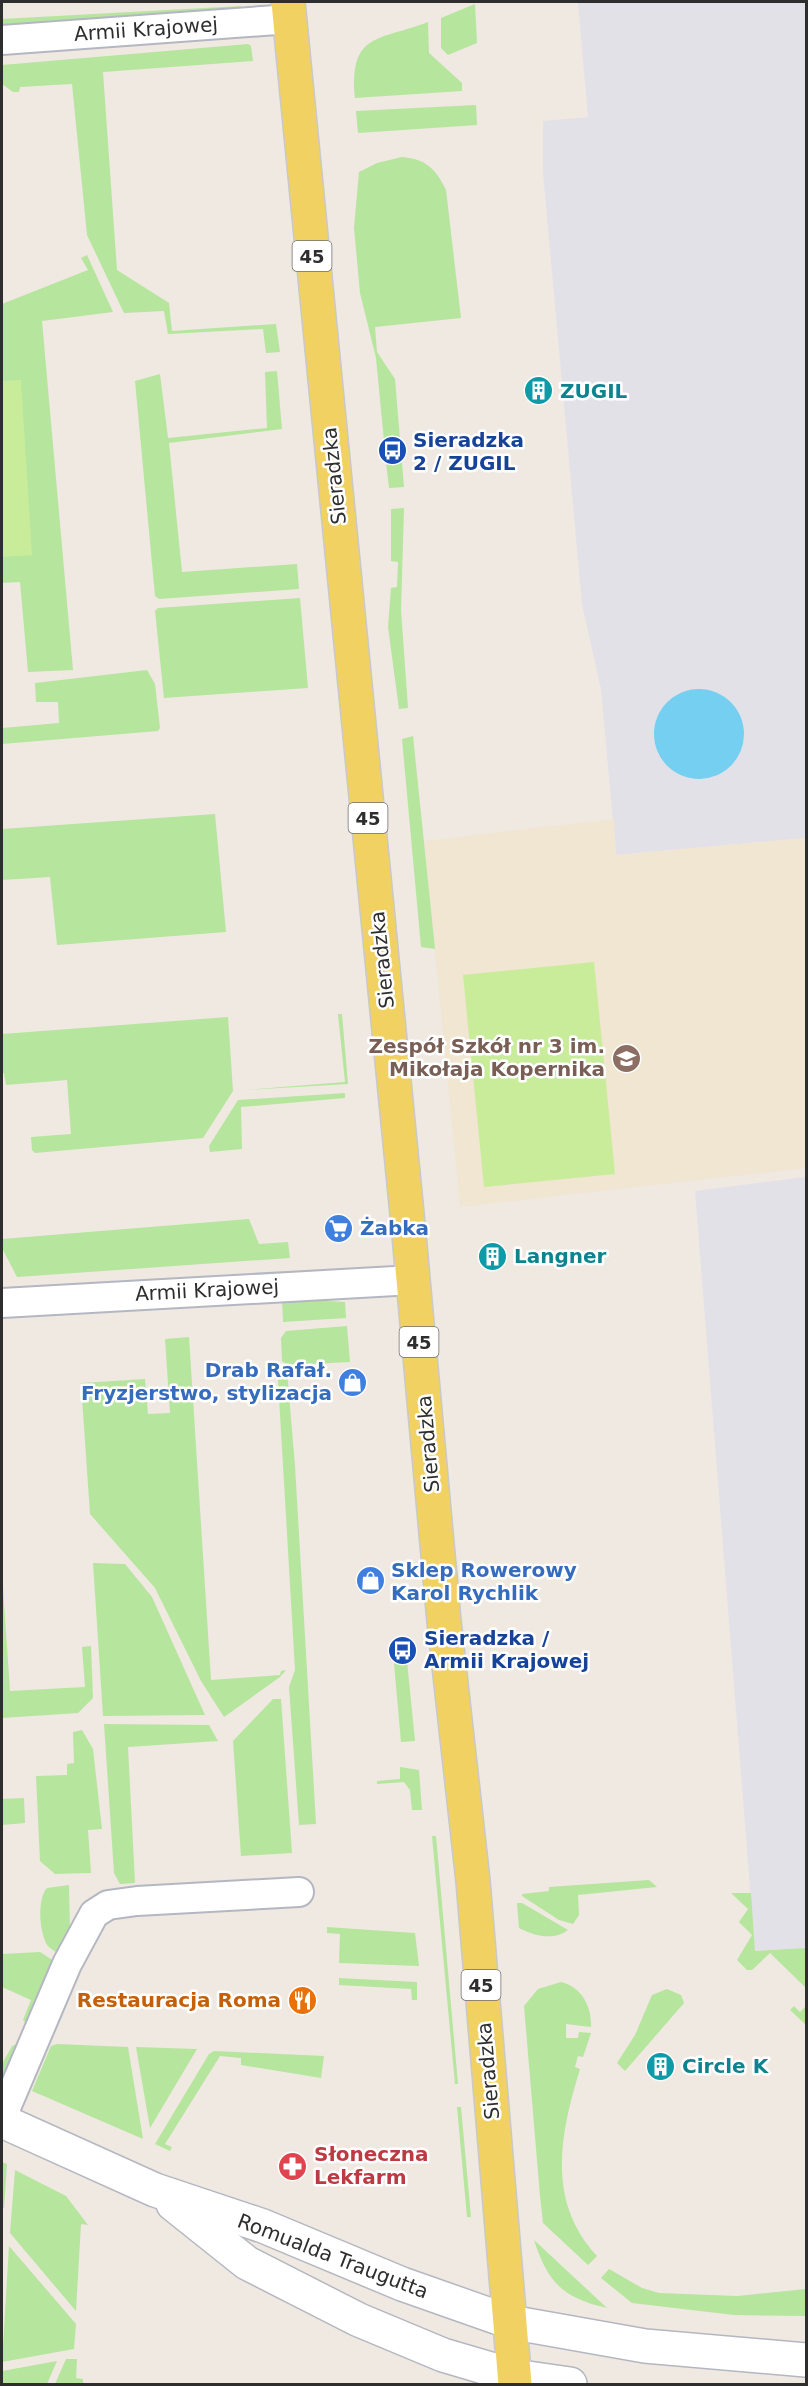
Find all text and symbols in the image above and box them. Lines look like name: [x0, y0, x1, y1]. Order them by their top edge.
street label: Armii Krajowej: [73, 12, 219, 46]
road number: 45: [292, 241, 332, 271]
building icon: ZUGIL: [523, 375, 555, 407]
place label: ZUGIL: [560, 379, 628, 403]
street label: Sieradzka: [317, 426, 351, 526]
place label: Sieradzka 2 / ZUGIL: [413, 428, 524, 475]
bus stop icon: Sieradzka 2 / ZUGIL: [376, 435, 408, 467]
road number: 45: [348, 803, 388, 833]
street label: Sieradzka: [365, 910, 399, 1010]
place label: Zespół Szkół nr 3 im. Mikołaja Kopernika: [368, 1034, 605, 1081]
school or university icon: Zespół Szkół nr 3 im. Mikołaja Kopernika: [610, 1042, 642, 1074]
supermarket icon: Żabka: [323, 1212, 355, 1244]
place label: Żabka: [360, 1216, 429, 1240]
building icon: Langner: [477, 1240, 509, 1272]
place label: Langner: [514, 1244, 607, 1268]
street label: Armii Krajowej: [134, 1274, 280, 1306]
road number: 45: [400, 1327, 438, 1357]
place label: Drab Rafał. Fryzjerstwo, stylizacja: [81, 1358, 332, 1405]
shop icon: Drab Rafał. Fryzjerstwo, stylizacja: [337, 1366, 369, 1398]
street label: Sieradzka: [412, 1394, 444, 1494]
place label: Sklep Rowerowy Karol Rychlik: [391, 1558, 577, 1605]
shop icon: Sklep Rowerowy Karol Rychlik: [354, 1565, 386, 1597]
place label: Sieradzka / Armii Krajowej: [424, 1626, 589, 1673]
bus stop icon: Sieradzka / Armii Krajowej: [387, 1634, 419, 1666]
road number: 45: [462, 1970, 500, 2000]
restaurant icon: Restauracja Roma: [286, 1984, 318, 2016]
place label: Restauracja Roma: [77, 1988, 281, 2012]
street label: Sieradzka: [472, 2021, 504, 2121]
building icon: Circle K: [645, 2050, 677, 2082]
place label: Circle K: [682, 2054, 770, 2078]
place label: Słoneczna Lekfarm: [314, 2142, 429, 2189]
pharmacy icon: Słoneczna Lekfarm: [277, 2150, 309, 2182]
street label: Romualda Traugutta: [234, 2209, 432, 2303]

